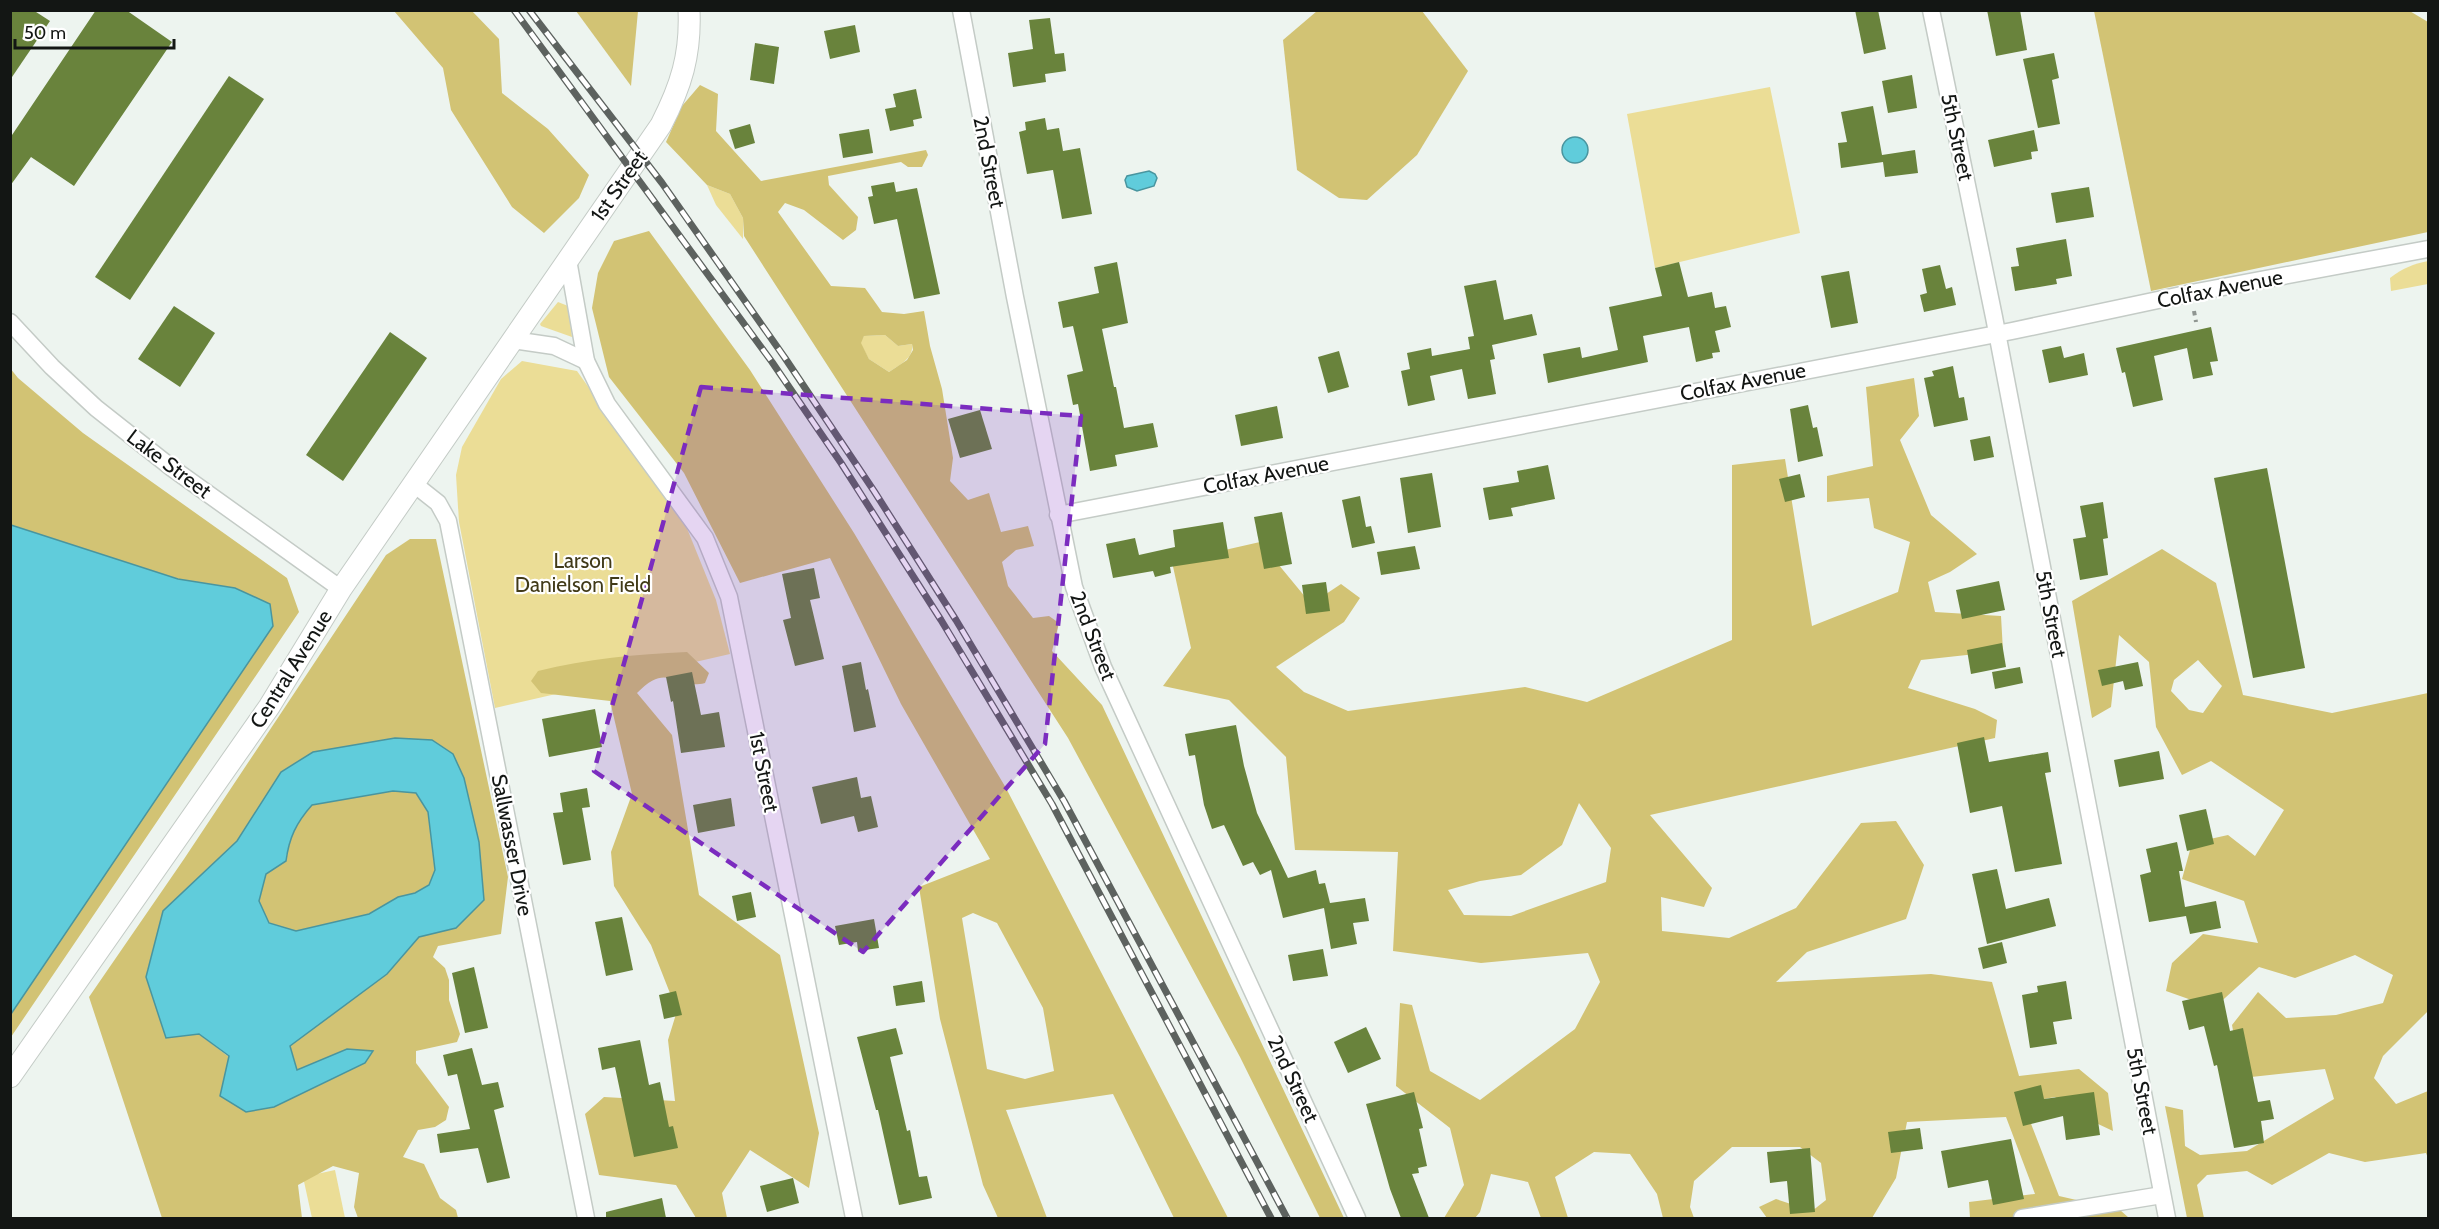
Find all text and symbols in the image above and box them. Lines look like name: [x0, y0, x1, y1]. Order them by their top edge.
scale bar: [15, 12, 174, 50]
text: 50 m: [24, 22, 66, 44]
street label: 5th Street: [1936, 91, 1979, 183]
street label: 2nd Street: [968, 114, 1011, 210]
street label: 1st Street: [585, 145, 652, 226]
street label: Colfax Avenue: [2155, 264, 2285, 313]
street label: Colfax Avenue: [1678, 357, 1808, 406]
street label: Lake Street: [122, 424, 216, 503]
street label: Colfax Avenue: [1201, 450, 1331, 499]
park label: Larson Danielson Field: [515, 548, 651, 597]
street label: 5th Street: [2031, 568, 2072, 660]
street label: 2nd Street: [1065, 588, 1122, 684]
street label: Central Avenue: [244, 605, 337, 733]
street label: 1st Street: [744, 730, 785, 814]
street label: Sallwasser Drive: [486, 772, 539, 918]
street label: 2nd Street: [1262, 1031, 1324, 1126]
street label: 5th Street: [2122, 1045, 2163, 1137]

